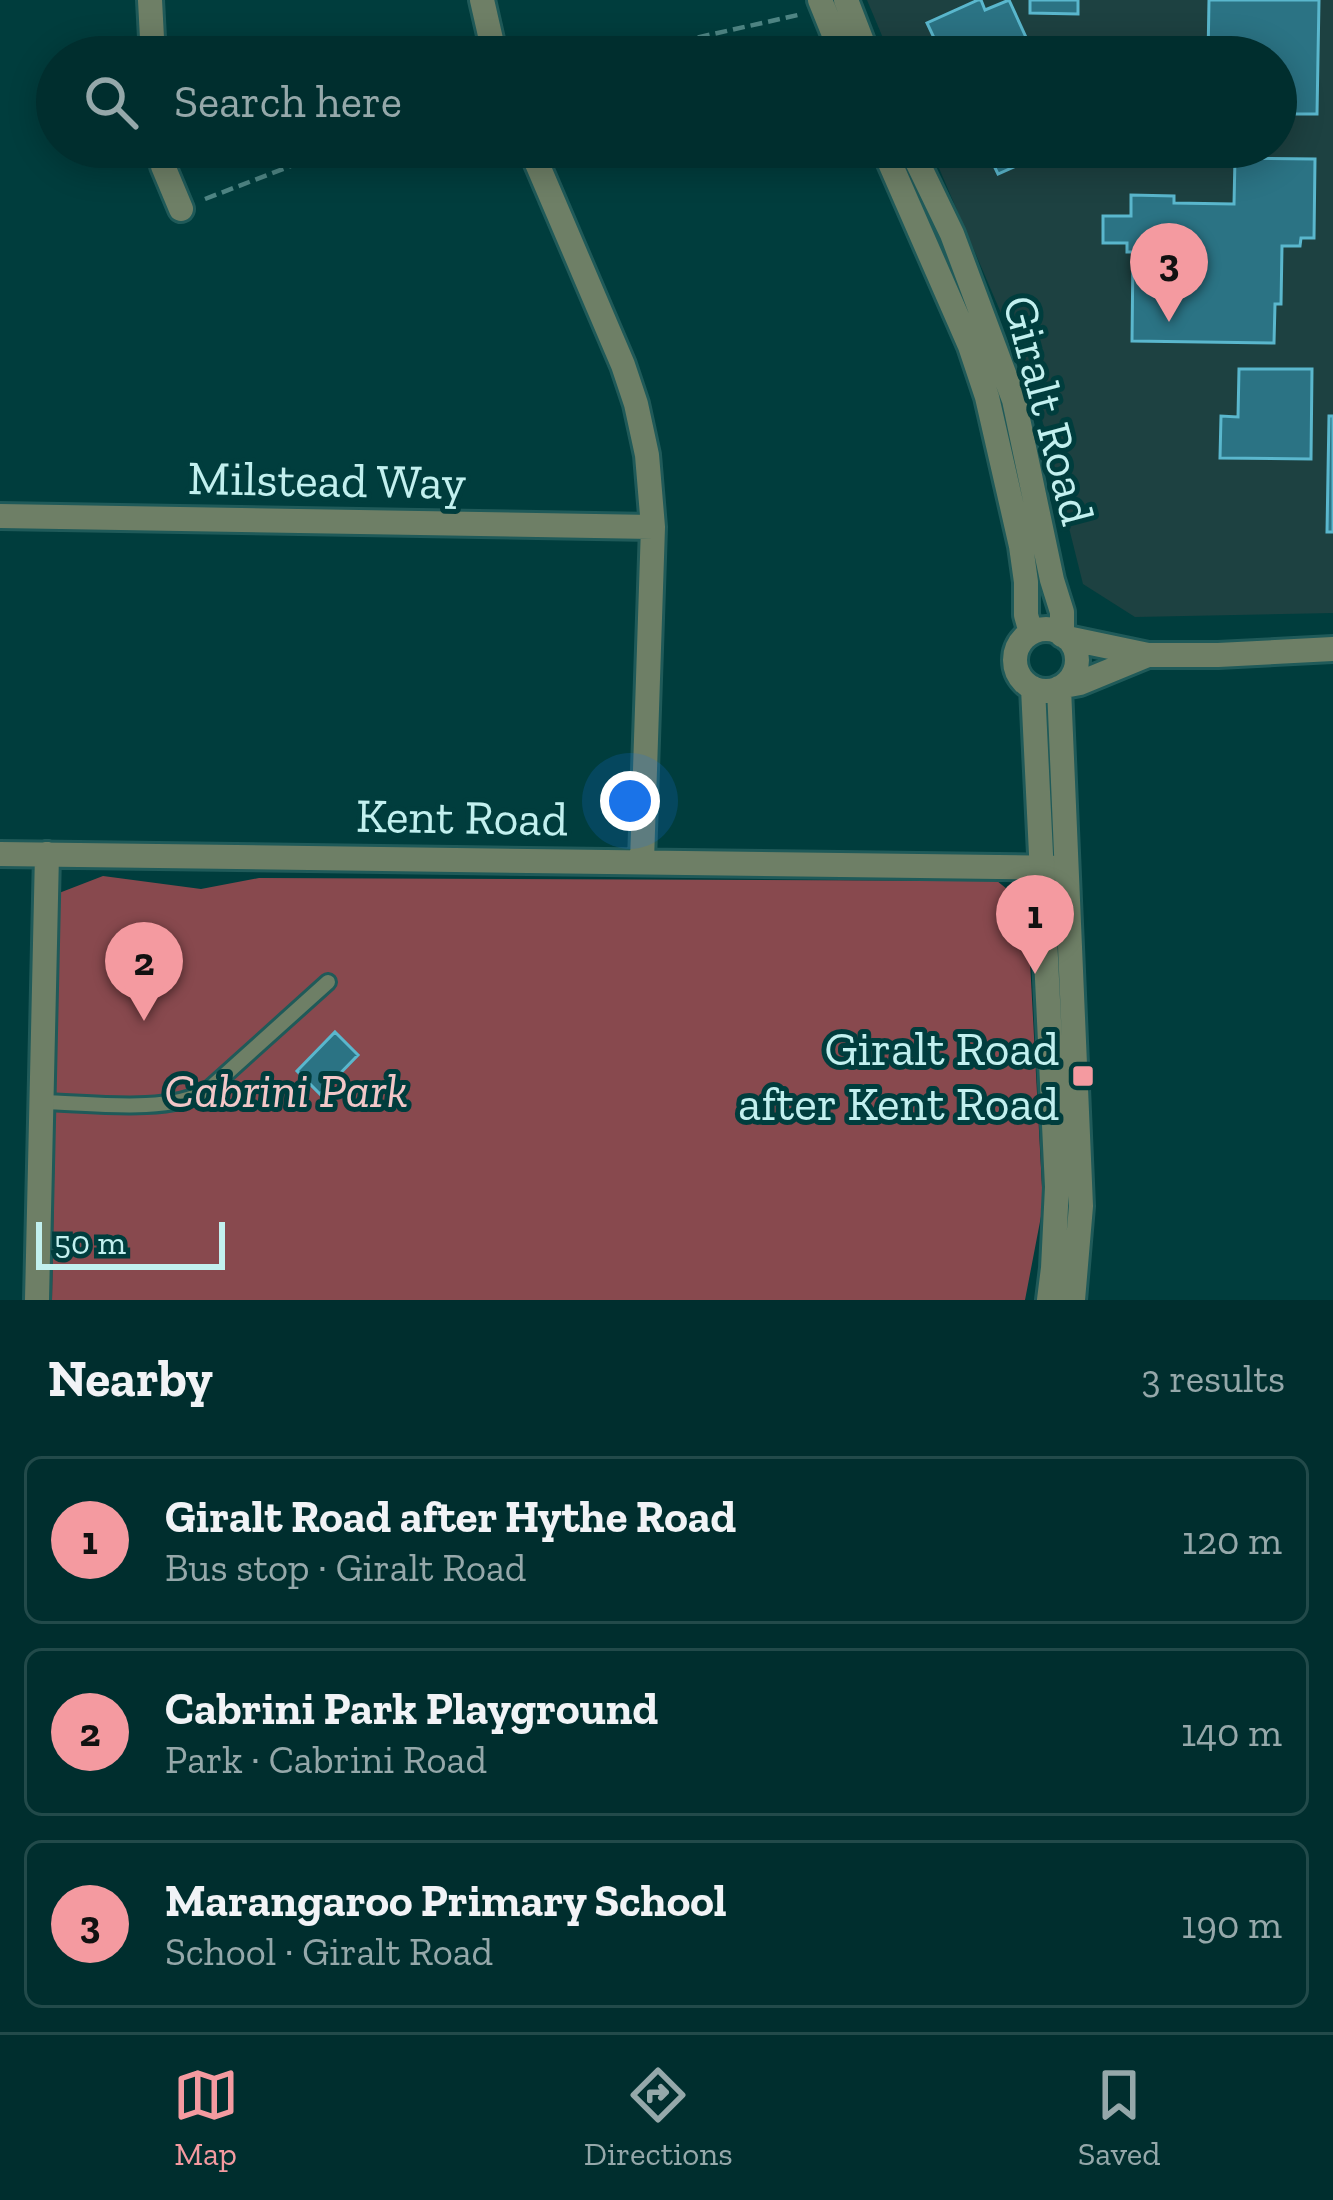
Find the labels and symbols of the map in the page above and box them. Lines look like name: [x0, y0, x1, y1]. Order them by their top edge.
pin: 3: [1130, 223, 1208, 322]
street label: Giralt Road: [991, 289, 1107, 531]
street label: Milstead Way: [187, 449, 467, 511]
your location: [600, 771, 660, 831]
street label: Kent Road: [356, 787, 568, 847]
pin: 1: [996, 875, 1074, 974]
pin: 2: [105, 922, 183, 1021]
place label: Giralt Road after Kent Road: [738, 1020, 1059, 1132]
park label: Cabrini Park: [164, 1062, 408, 1119]
marker: Giralt Road after Kent Road: [1070, 1063, 1096, 1089]
scale bar: [36, 1216, 225, 1269]

